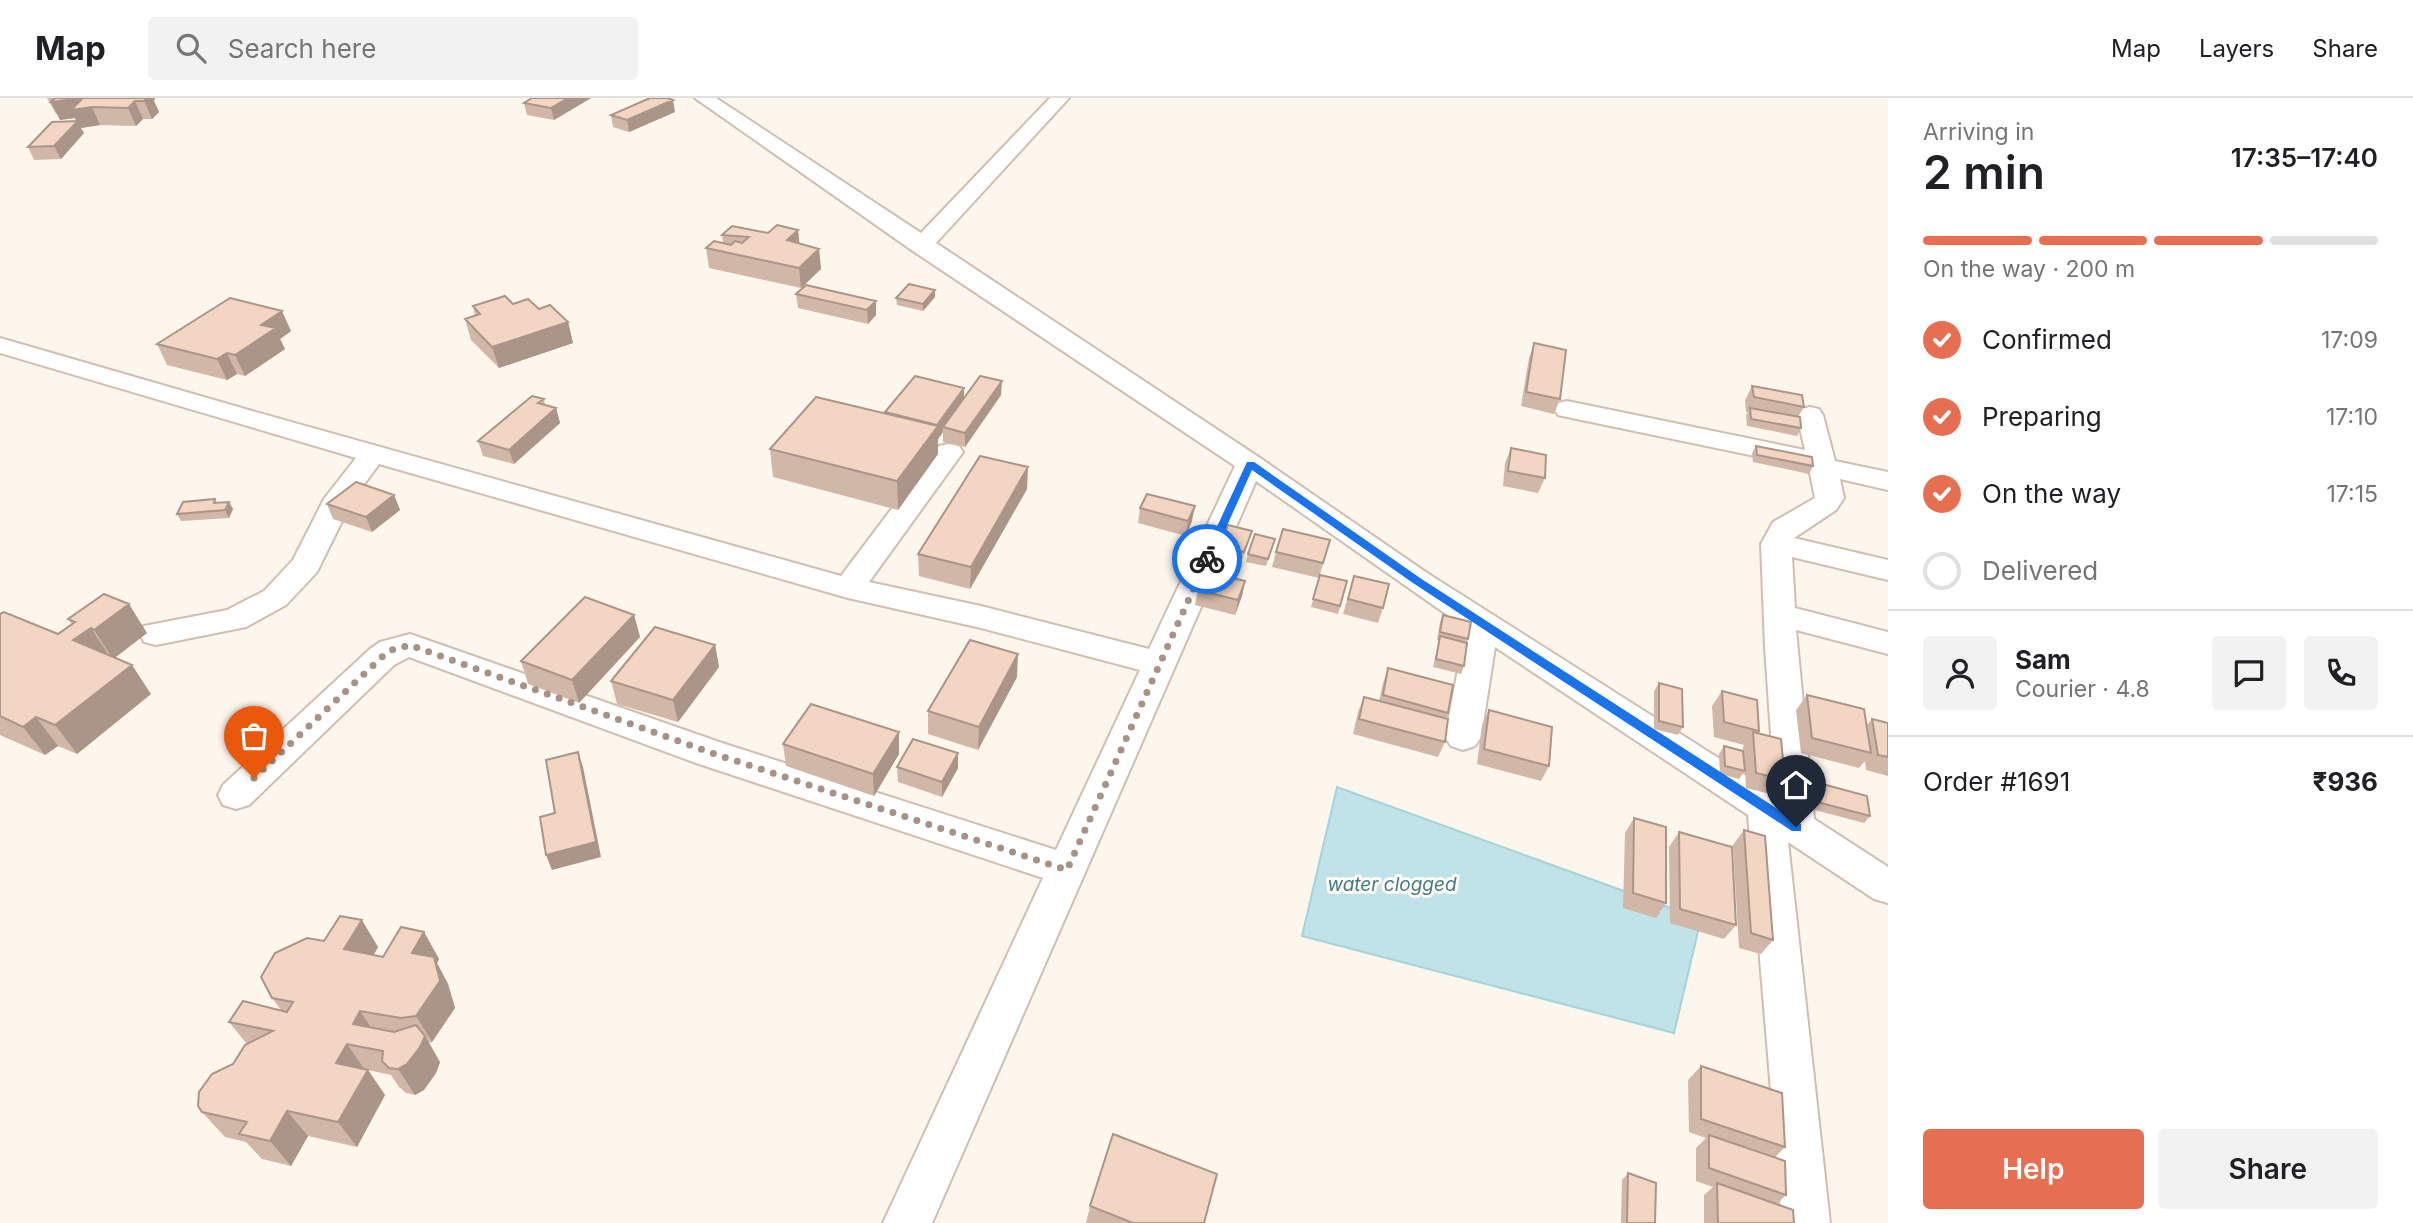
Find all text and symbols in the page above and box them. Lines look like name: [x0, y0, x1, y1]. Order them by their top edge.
search box: [148, 17, 638, 80]
text: Map: [35, 28, 106, 68]
icon: search: [172, 29, 210, 67]
text: Search here: [228, 33, 376, 64]
text: Map: [2111, 34, 2161, 63]
text: Layers: [2199, 34, 2274, 63]
text: Share: [2312, 34, 2378, 63]
text: Arriving in: [1923, 118, 2034, 146]
text: 17:35–17:40: [2231, 142, 2378, 173]
text: 2 min: [1923, 144, 2045, 200]
text: On the way · 200 m: [1923, 255, 2135, 283]
icon: check: [1923, 321, 1961, 359]
text: Confirmed: [1982, 324, 2112, 355]
text: 17:09: [2321, 326, 2378, 354]
icon: check: [1923, 398, 1961, 436]
text: Preparing: [1982, 401, 2102, 432]
text: 17:10: [2326, 403, 2378, 431]
icon: check: [1923, 475, 1961, 513]
text: On the way: [1982, 478, 2121, 509]
text: 17:15: [2326, 480, 2378, 508]
courier: [1172, 524, 1242, 594]
icon: bike: [1188, 540, 1226, 578]
text: Delivered: [1982, 555, 2098, 586]
button: person: [1923, 636, 1997, 710]
button: chat: [2212, 636, 2286, 710]
button: phone: [2304, 636, 2378, 710]
text: Sam: [2015, 644, 2071, 675]
text: Courier · 4.8: [2015, 675, 2150, 703]
pin: [224, 706, 284, 778]
icon: bag: [235, 717, 273, 755]
pin: [1766, 755, 1826, 827]
icon: home: [1777, 766, 1815, 804]
text: Order #1691: [1923, 766, 2070, 797]
text: ₹936: [2313, 766, 2378, 797]
water label: water clogged: [1327, 873, 1457, 896]
button: Help: [1923, 1129, 2144, 1209]
button: Share: [2158, 1129, 2378, 1209]

